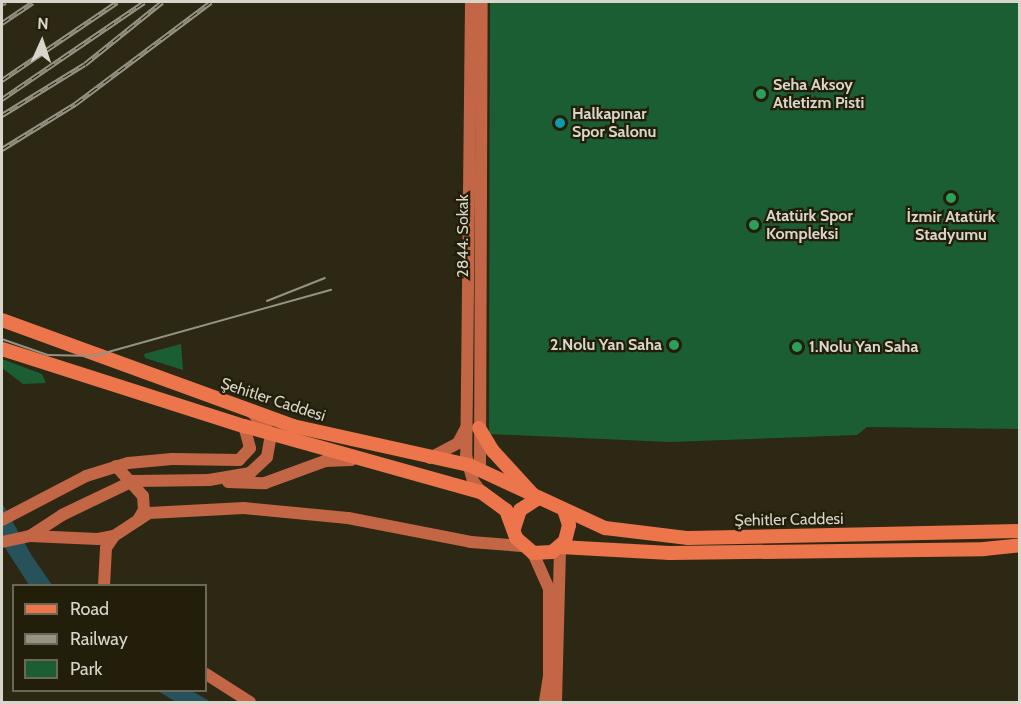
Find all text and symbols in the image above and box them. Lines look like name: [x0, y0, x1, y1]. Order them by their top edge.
north arrow: [12, 12, 72, 72]
text: N: [37, 14, 49, 33]
place label: Seha Aksoy Atletizm Pisti: [773, 75, 864, 113]
marker: Seha Aksoy Atletizm Pisti: [754, 87, 768, 101]
place label: Halkapınar Spor Salonu: [572, 104, 656, 142]
marker: Halkapınar Spor Salonu: [553, 116, 567, 130]
marker: İzmir Atatürk Stadyumu: [944, 191, 958, 205]
street label: 2844. Sokak: [453, 194, 473, 278]
place label: Atatürk Spor Kompleksi: [766, 206, 853, 244]
place label: İzmir Atatürk Stadyumu: [906, 207, 996, 245]
marker: Atatürk Spor Kompleksi: [747, 218, 761, 232]
place label: 2.Nolu Yan Saha: [550, 335, 662, 355]
place label: 1.Nolu Yan Saha: [809, 337, 918, 357]
marker: 2.Nolu Yan Saha: [667, 338, 681, 352]
marker: 1.Nolu Yan Saha: [790, 340, 804, 354]
street label: Şehitler Caddesi: [218, 374, 328, 426]
street label: Şehitler Caddesi: [734, 509, 844, 531]
legend: [12, 584, 207, 692]
text: Road: [70, 598, 109, 620]
text: Railway: [70, 628, 128, 650]
text: Park: [70, 658, 102, 680]

